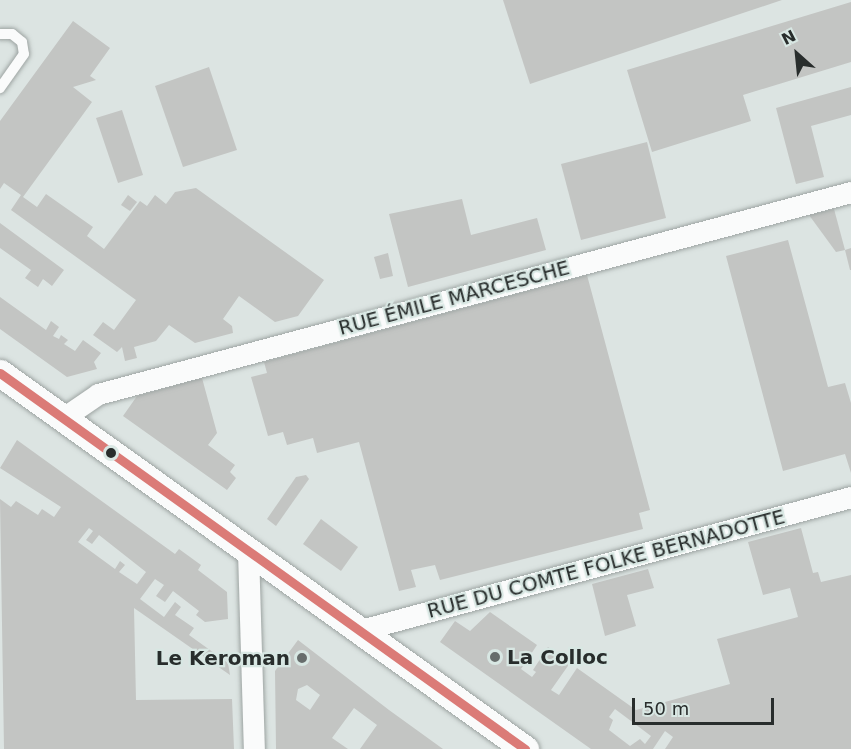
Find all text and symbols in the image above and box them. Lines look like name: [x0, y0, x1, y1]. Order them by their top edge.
north arrow: [767, 24, 827, 84]
text: N: [778, 26, 799, 49]
street label: RUE ÉMILE MARCESCHE: [336, 256, 572, 340]
unlabelled marker: [105, 447, 117, 459]
street label: RUE DU COMTE FOLKE BERNADOTTE: [425, 505, 787, 623]
place label: La Colloc: [507, 645, 608, 669]
place label: Le Keroman: [156, 646, 290, 670]
marker: La Colloc: [488, 650, 502, 664]
marker: Le Keroman: [295, 651, 309, 665]
scale bar: [635, 686, 778, 724]
text: 50 m: [643, 698, 689, 719]

